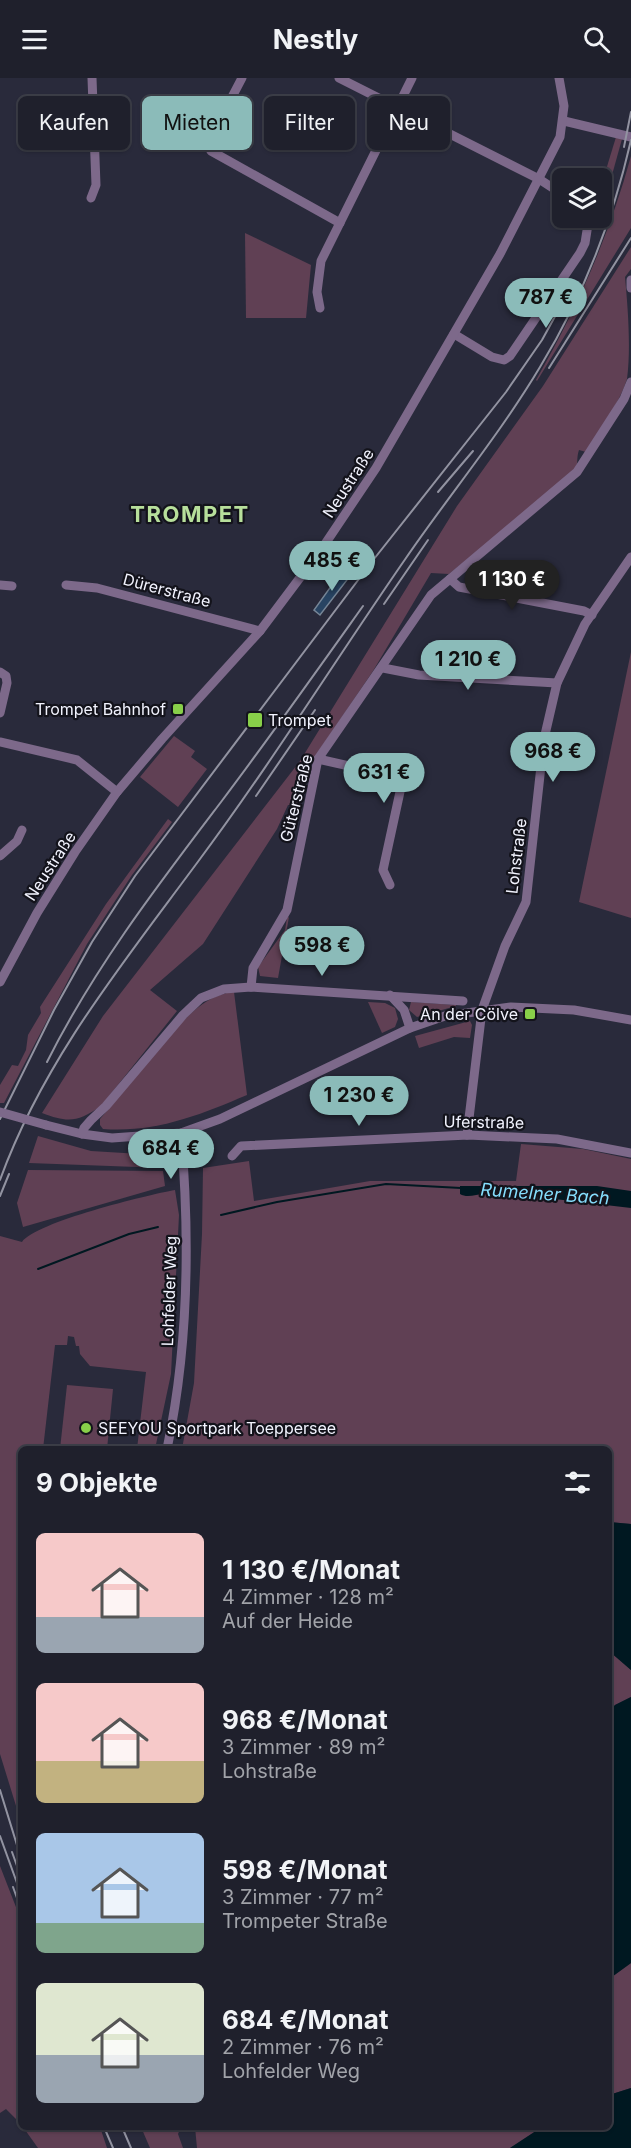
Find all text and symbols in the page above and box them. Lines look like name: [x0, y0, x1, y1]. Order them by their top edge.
icon: menu: [18, 23, 51, 56]
text: Nestly: [273, 23, 358, 56]
icon: search: [580, 23, 613, 56]
chip: Kaufen: [18, 96, 130, 150]
chip: Mieten: [142, 96, 252, 150]
chip: Filter: [264, 96, 355, 150]
chip: Neu: [367, 96, 450, 150]
map controls: [552, 168, 612, 228]
button: layers: [552, 168, 612, 228]
pin: 787 €: [504, 278, 588, 329]
text: 787 €: [519, 285, 573, 309]
street label: Neustraße: [318, 445, 378, 521]
district label: TROMPET: [130, 501, 250, 527]
pin: 485 €: [290, 541, 374, 592]
text: 485 €: [303, 548, 361, 572]
pin: 1 130 €: [457, 560, 567, 611]
text: 1 130 €: [479, 567, 545, 591]
street label: Dürerstraße: [121, 569, 213, 611]
pin: 1 210 €: [413, 640, 523, 691]
text: 1 210 €: [435, 647, 501, 671]
place label: Trompet Bahnhof: [35, 699, 166, 719]
marker: Trompet Bahnhof: [171, 702, 185, 716]
place label: Trompet: [268, 710, 331, 730]
marker: Trompet: [246, 711, 264, 729]
pin: 968 €: [511, 732, 595, 783]
text: 968 €: [524, 739, 582, 763]
street label: Güterstraße: [275, 752, 317, 844]
pin: 631 €: [342, 753, 426, 804]
text: 631 €: [358, 760, 410, 784]
street label: Lohstraße: [501, 817, 531, 895]
street label: Neustraße: [20, 828, 80, 904]
pin: 598 €: [280, 926, 364, 977]
text: 598 €: [293, 933, 351, 957]
place label: An der Cölve: [420, 1004, 518, 1024]
marker: An der Cölve: [523, 1007, 537, 1021]
pin: 1 230 €: [304, 1076, 414, 1127]
text: 1 230 €: [324, 1083, 394, 1107]
street label: Uferstraße: [444, 1111, 524, 1133]
pin: 684 €: [129, 1129, 213, 1180]
text: 684 €: [142, 1136, 200, 1160]
water label: Rumelner Bach: [480, 1179, 610, 1208]
street label: Lohfelder Weg: [157, 1235, 181, 1347]
place label: SEEYOU Sportpark Toeppersee: [98, 1418, 336, 1438]
marker: SEEYOU Sportpark Toeppersee: [79, 1421, 93, 1435]
icon: filters: [561, 1466, 594, 1499]
text: 9 Objekte: [36, 1467, 158, 1498]
text: 1 130 €/Monat: [222, 1554, 400, 1585]
icon: home: [84, 1557, 156, 1629]
text: 4 Zimmer · 128 m²: [222, 1585, 394, 1609]
text: Auf der Heide: [222, 1609, 353, 1633]
text: 968 €/Monat: [222, 1704, 388, 1735]
icon: home: [84, 1707, 156, 1779]
text: 3 Zimmer · 89 m²: [222, 1735, 385, 1759]
text: Lohstraße: [222, 1759, 317, 1783]
text: 598 €/Monat: [222, 1854, 387, 1885]
icon: home: [84, 1857, 156, 1929]
text: 3 Zimmer · 77 m²: [222, 1885, 384, 1909]
text: Trompeter Straße: [222, 1909, 388, 1933]
text: 684 €/Monat: [222, 2004, 388, 2035]
icon: home: [84, 2007, 156, 2079]
text: 2 Zimmer · 76 m²: [222, 2035, 384, 2059]
text: Lohfelder Weg: [222, 2059, 360, 2083]

